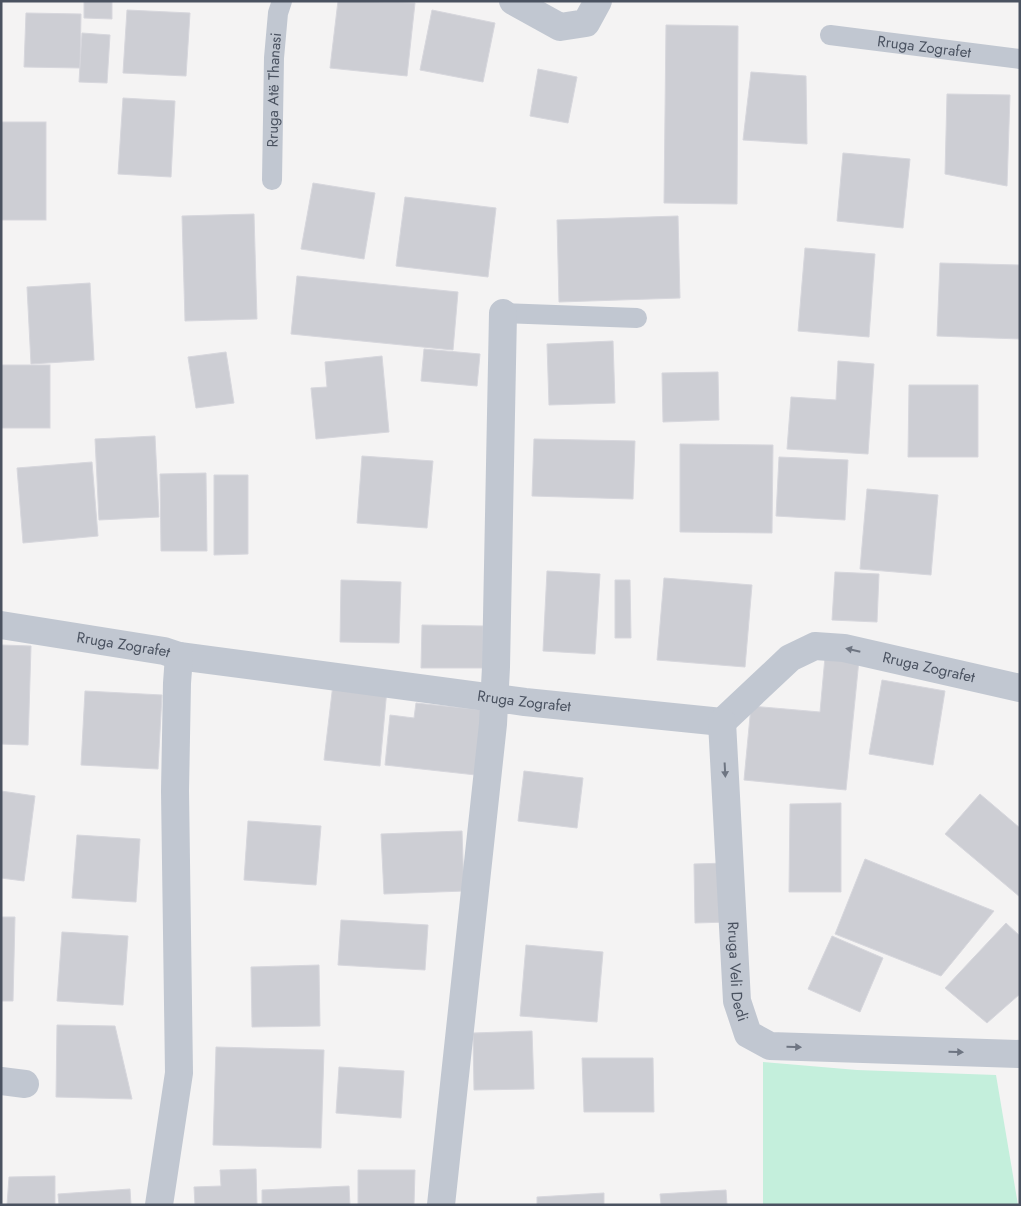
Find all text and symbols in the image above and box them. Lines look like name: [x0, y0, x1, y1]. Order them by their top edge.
street label: Rruga Zografet: [876, 30, 973, 64]
street label: Rruga Atë Thanasi: [262, 32, 287, 148]
street label: Rruga Zografet: [75, 626, 174, 663]
one-way arrow: [845, 646, 860, 654]
street label: Rruga Zografet: [880, 646, 978, 689]
street label: Rruga Zografet: [476, 685, 572, 718]
one-way arrow: [721, 763, 729, 779]
street label: Rruga Veli Dedi: [722, 921, 754, 1024]
one-way arrow: [786, 1043, 802, 1051]
one-way arrow: [948, 1049, 964, 1057]

